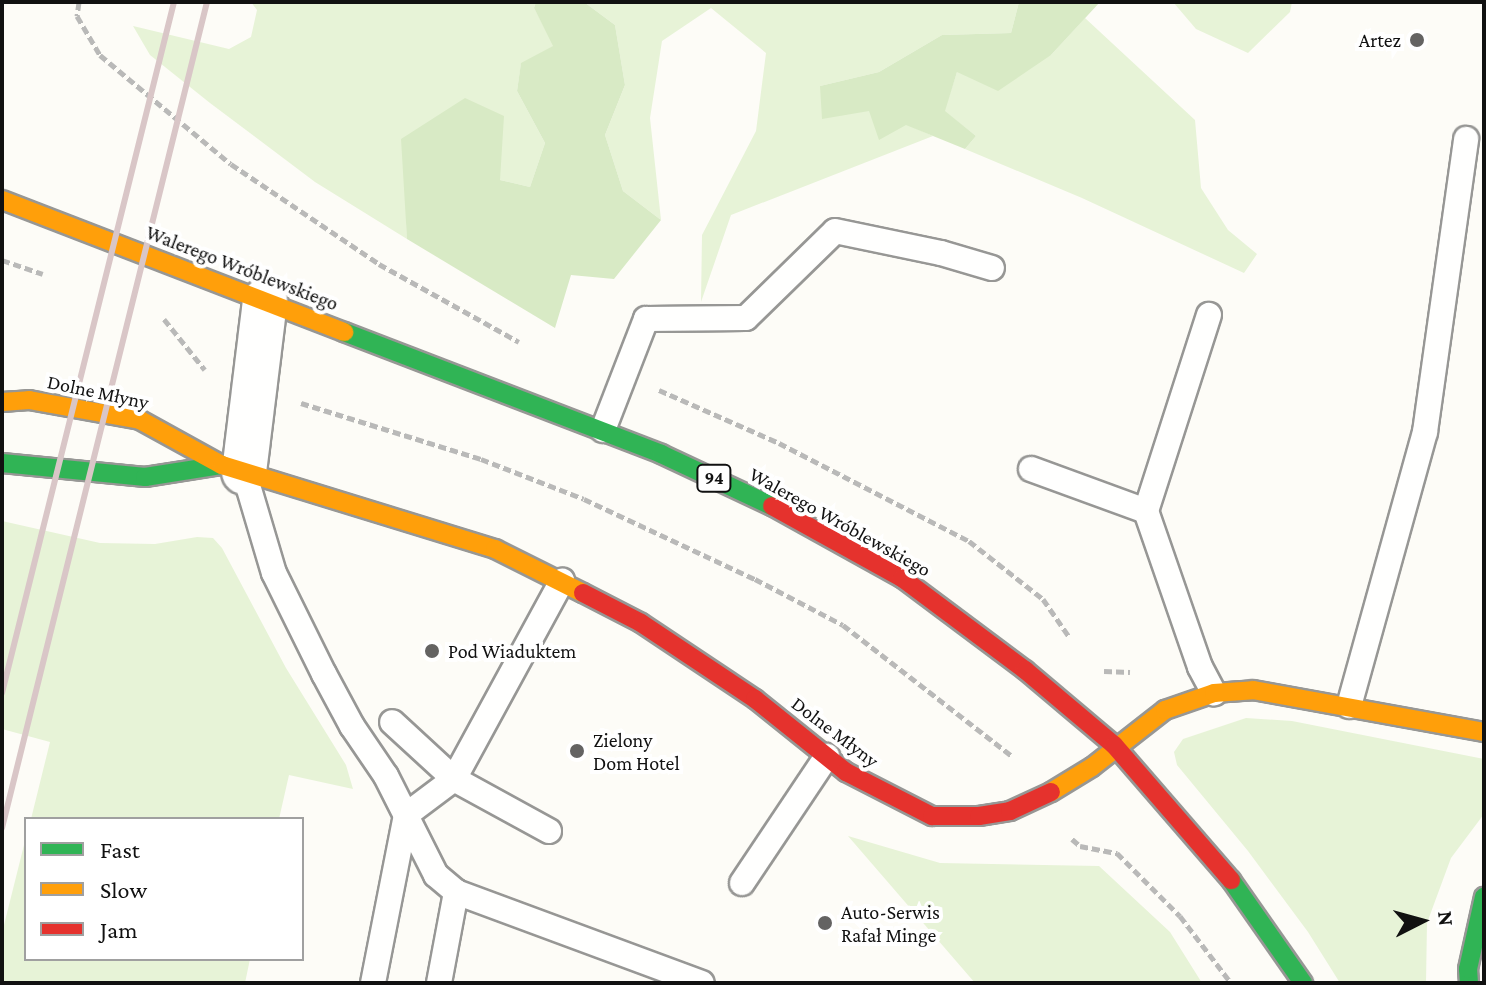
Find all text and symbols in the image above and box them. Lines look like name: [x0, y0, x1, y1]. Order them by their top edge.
place label: Artez: [1359, 28, 1401, 52]
marker: Artez: [1408, 31, 1426, 49]
street label: Walerego Wróblewskiego: [143, 220, 341, 316]
street label: Dolne Młyny: [45, 370, 151, 414]
street label: Walerego Wróblewskiego: [745, 462, 935, 582]
road number: 94: [696, 464, 732, 492]
place label: Pod Wiaduktem: [448, 639, 576, 663]
marker: Pod Wiaduktem: [423, 642, 441, 660]
street label: Dolne Młyny: [787, 691, 883, 773]
place label: Zielony Dom Hotel: [593, 728, 680, 775]
marker: Zielony Dom Hotel: [568, 742, 586, 760]
legend: [24, 817, 304, 961]
text: Fast: [100, 836, 140, 863]
text: Slow: [100, 876, 147, 903]
north arrow: [1382, 881, 1462, 961]
place label: Auto-Serwis Rafał Minge: [841, 900, 940, 947]
text: N: [1433, 910, 1460, 927]
marker: Auto-Serwis Rafał Minge: [816, 914, 834, 932]
text: Jam: [100, 916, 138, 943]

